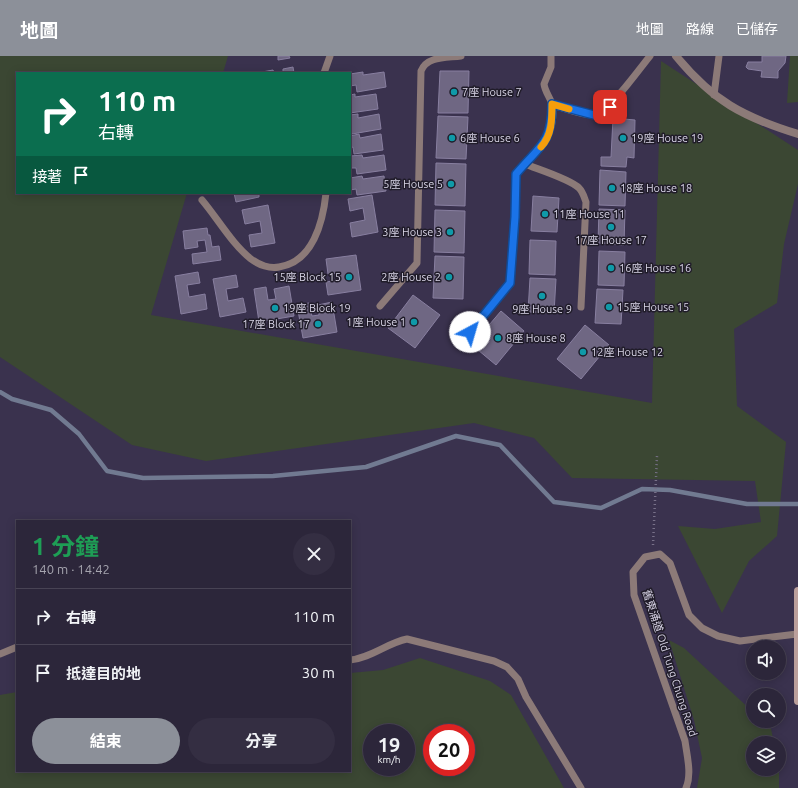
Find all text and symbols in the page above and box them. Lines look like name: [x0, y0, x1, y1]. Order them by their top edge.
text: 地圖: [20, 19, 58, 41]
text: 地圖: [636, 21, 664, 37]
text: 路線: [686, 21, 714, 37]
text: 已儲存: [736, 21, 778, 37]
text: 110 m: [98, 85, 176, 116]
place label: 7座 House 7: [462, 86, 522, 98]
marker: 7座 House 7: [449, 87, 459, 97]
icon: right: [32, 88, 84, 140]
pin: [593, 90, 627, 124]
icon: arrive: [599, 96, 621, 118]
text: 右轉: [98, 122, 134, 142]
place label: 6座 House 6: [460, 132, 520, 144]
place label: 19座 House 19: [631, 132, 703, 144]
marker: 6座 House 6: [447, 133, 457, 143]
marker: 19座 House 19: [618, 133, 628, 143]
icon: arrive: [70, 164, 92, 186]
text: 接著: [32, 168, 62, 185]
place label: 5座 House 5: [383, 178, 443, 190]
marker: 5座 House 5: [446, 179, 456, 189]
place label: 18座 House 18: [620, 182, 692, 194]
marker: 18座 House 18: [607, 183, 617, 193]
place label: 11座 House 11: [553, 208, 625, 220]
marker: 11座 House 11: [540, 209, 550, 219]
marker: 17座 House 17: [606, 222, 616, 232]
place label: 3座 House 3: [382, 226, 442, 238]
marker: 3座 House 3: [445, 227, 455, 237]
place label: 17座 House 17: [575, 234, 647, 246]
place label: 16座 House 16: [619, 262, 691, 274]
marker: 16座 House 16: [606, 263, 616, 273]
place label: 15座 Block 15: [273, 271, 341, 283]
place label: 2座 House 2: [381, 271, 441, 283]
marker: 15座 Block 15: [344, 272, 354, 282]
marker: 2座 House 2: [444, 272, 454, 282]
marker: 9座 House 9: [537, 291, 547, 301]
place label: 15座 House 15: [617, 301, 689, 313]
place label: 19座 Block 19: [283, 302, 351, 314]
marker: 15座 House 15: [604, 302, 614, 312]
marker: 19座 Block 19: [270, 303, 280, 313]
place label: 9座 House 9: [512, 303, 572, 315]
position arrow: [449, 311, 491, 353]
place label: 1座 House 1: [346, 316, 406, 328]
marker: 1座 House 1: [409, 317, 419, 327]
place label: 17座 Block 17: [242, 318, 310, 330]
marker: 17座 Block 17: [313, 319, 323, 329]
place label: 8座 House 8: [506, 332, 566, 344]
marker: 8座 House 8: [493, 333, 503, 343]
place label: 12座 House 12: [591, 346, 663, 358]
marker: 12座 House 12: [578, 347, 588, 357]
text: 1 分鐘: [32, 533, 99, 560]
button: close: [293, 533, 335, 575]
text: 140 m · 14:42: [32, 562, 110, 576]
street label: 舊東涌道 Old Tung Chung Road: [641, 588, 699, 738]
icon: right: [32, 606, 54, 628]
text: 110 m: [293, 608, 335, 625]
text: 右轉: [66, 609, 96, 626]
map controls: [746, 640, 786, 776]
button: sound: [746, 640, 786, 680]
icon: arrive: [32, 662, 54, 684]
text: 30 m: [302, 664, 335, 681]
text: 抵達目的地: [66, 665, 141, 682]
button: search: [746, 688, 786, 728]
button: 結束: [32, 718, 180, 764]
button: 分享: [188, 718, 335, 764]
speed limit sign: 20: [423, 724, 475, 776]
text: 19: [378, 733, 400, 756]
button: layers: [746, 736, 786, 776]
text: km/h: [377, 754, 401, 765]

